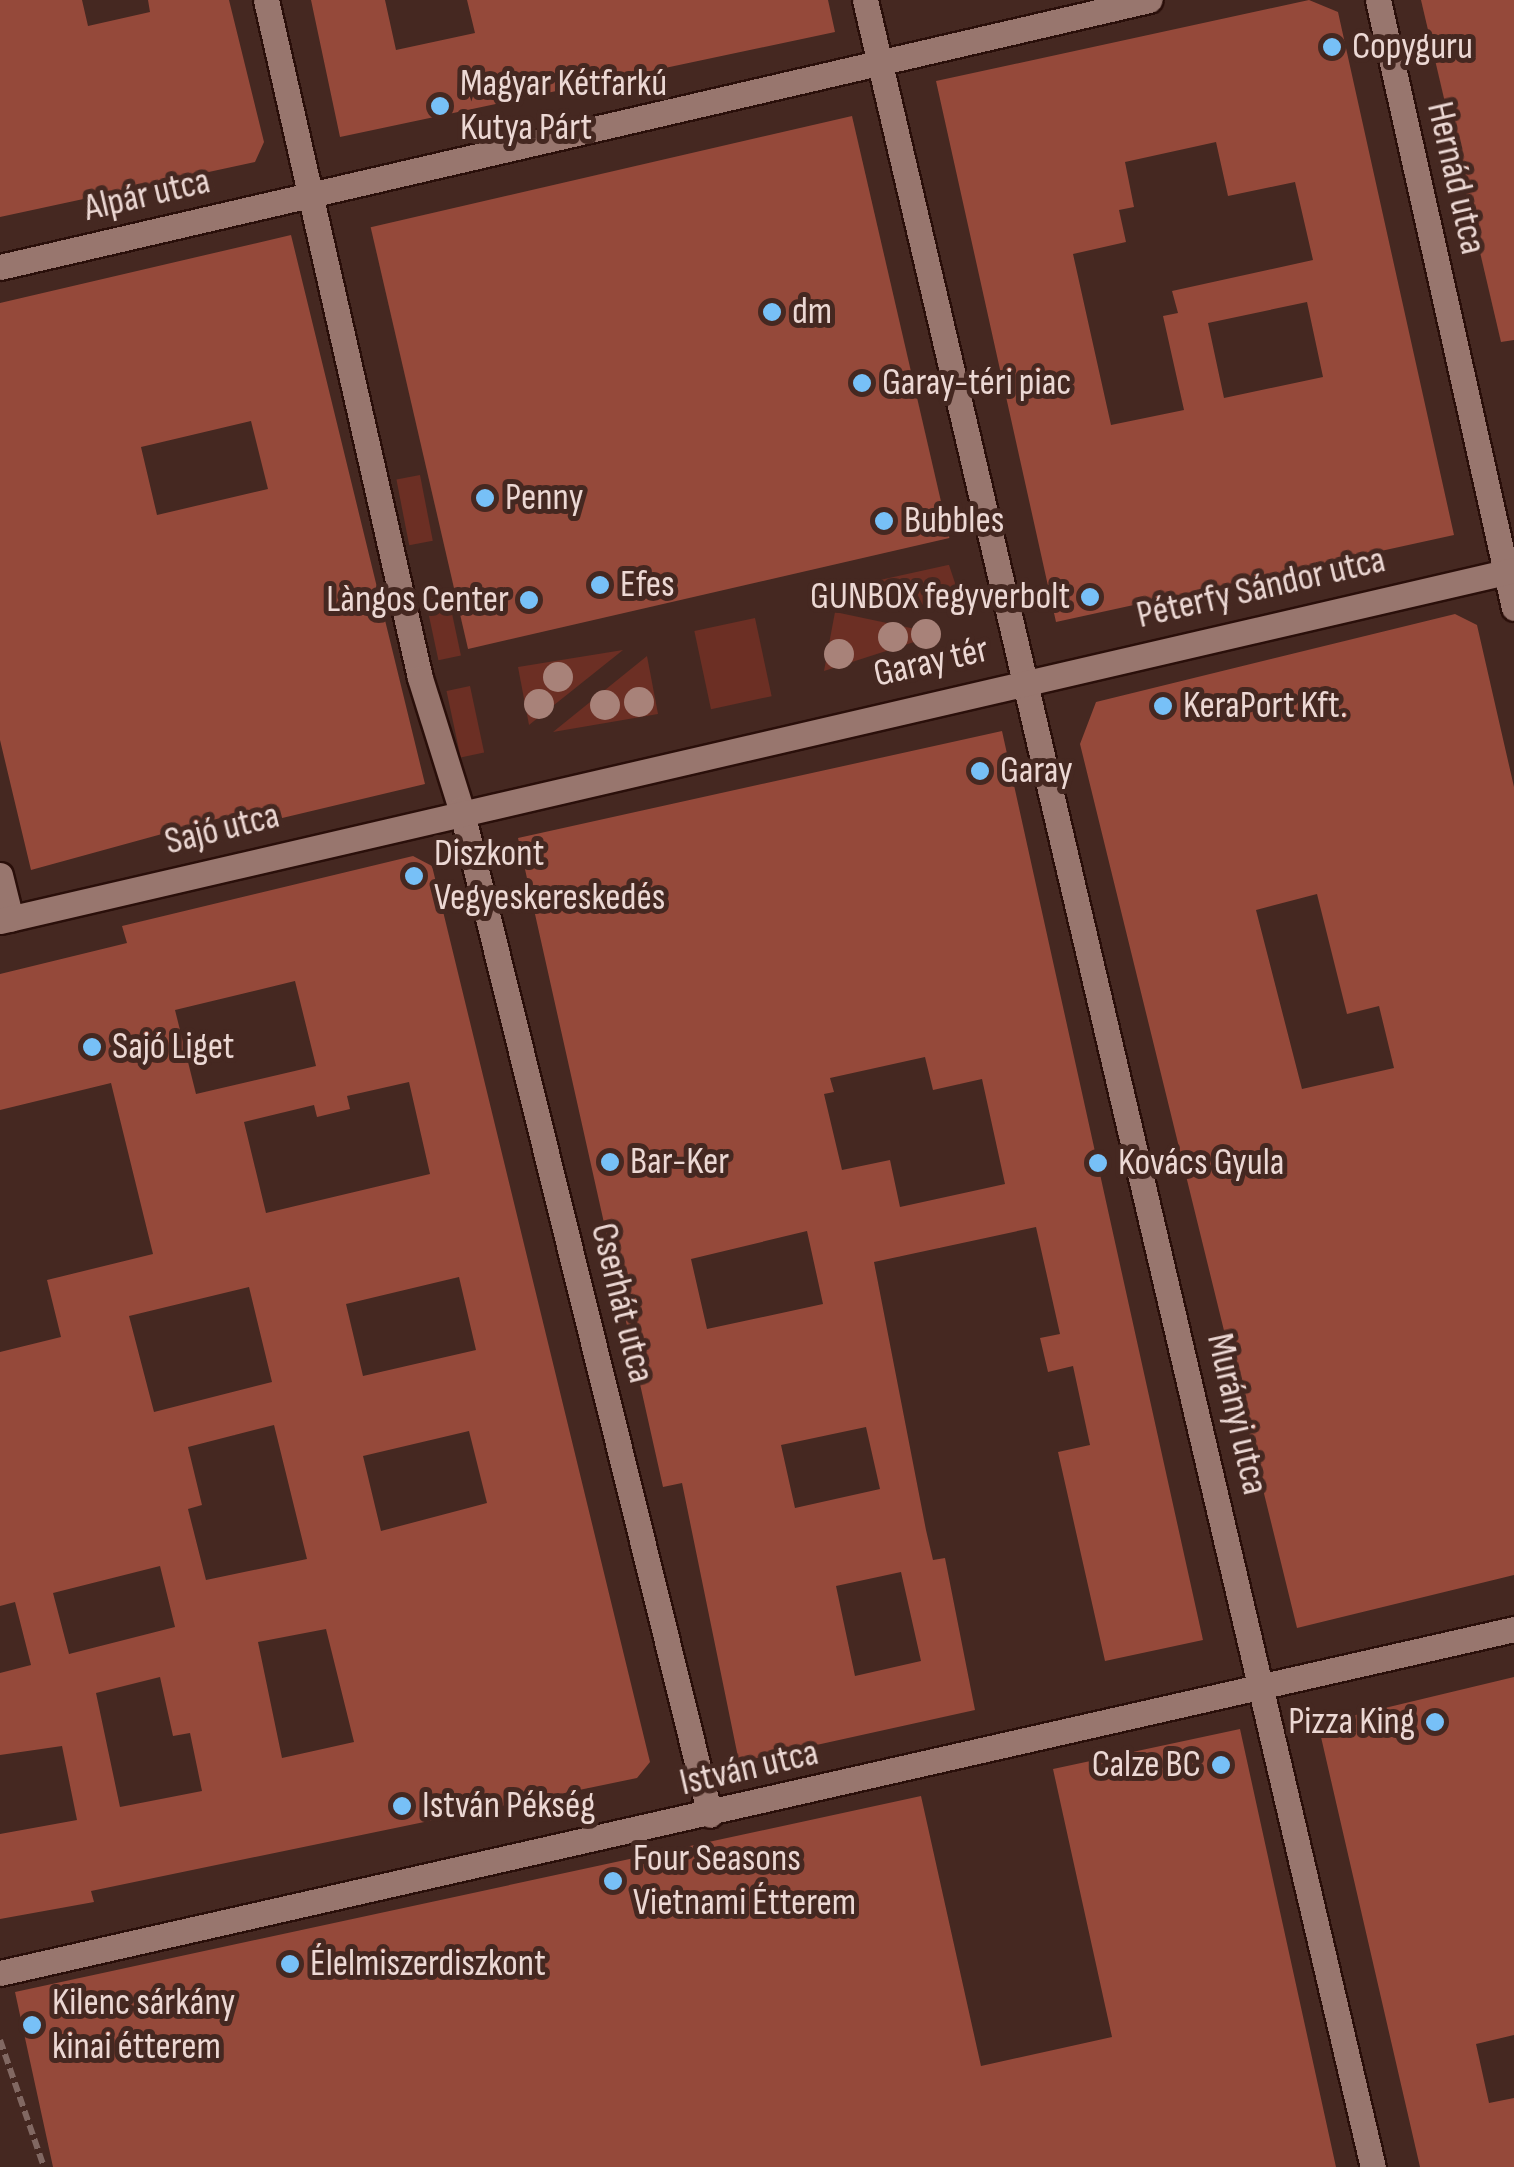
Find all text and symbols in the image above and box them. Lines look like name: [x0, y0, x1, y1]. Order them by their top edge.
place label: Copyguru: [1352, 24, 1473, 70]
marker: Copyguru: [1321, 36, 1343, 58]
place label: Magyar Kétfarkú Kutya Párt: [460, 61, 667, 150]
marker: Magyar Kétfarkú Kutya Párt: [429, 95, 451, 117]
street label: Hernád utca: [1416, 97, 1496, 259]
street label: Alpár utca: [80, 158, 214, 232]
place label: dm: [792, 289, 832, 335]
marker: dm: [761, 301, 783, 323]
place label: Garay-téri piac: [882, 360, 1071, 406]
marker: Garay-téri piac: [851, 372, 873, 394]
place label: Penny: [505, 475, 583, 521]
marker: Penny: [474, 487, 496, 509]
place label: Bubbles: [904, 498, 1004, 544]
marker: Bubbles: [873, 510, 895, 532]
street label: Péterfy Sándor utca: [1132, 537, 1390, 639]
place label: Efes: [620, 562, 675, 608]
marker: Efes: [589, 574, 611, 596]
place label: GUNBOX fegyverbolt: [810, 574, 1070, 620]
place label: Làngos Center: [326, 577, 509, 623]
marker: GUNBOX fegyverbolt: [1079, 586, 1101, 608]
marker: Làngos Center: [518, 589, 540, 611]
street label: Garay tér: [869, 627, 993, 697]
place label: KeraPort Kft.: [1183, 683, 1347, 729]
marker: KeraPort Kft.: [1152, 695, 1174, 717]
place label: Garay: [1000, 748, 1073, 794]
marker: Garay: [969, 760, 991, 782]
street label: Sajó utca: [160, 793, 284, 865]
place label: Diszkont Vegyeskereskedés: [434, 831, 665, 921]
marker: Diszkont Vegyeskereskedés: [403, 865, 425, 887]
place label: Sajó Liget: [112, 1024, 234, 1070]
marker: Sajó Liget: [81, 1036, 103, 1058]
place label: Bar-Ker: [630, 1139, 729, 1185]
place label: Kovács Gyula: [1118, 1140, 1284, 1186]
marker: Bar-Ker: [599, 1151, 621, 1173]
marker: Kovács Gyula: [1087, 1152, 1109, 1174]
street label: Cserhát utca: [580, 1218, 664, 1388]
street label: Murányi utca: [1196, 1329, 1278, 1499]
place label: Pizza King: [1288, 1699, 1415, 1745]
marker: Pizza King: [1424, 1711, 1446, 1733]
street label: István utca: [675, 1730, 823, 1806]
place label: Calze BC: [1092, 1742, 1201, 1788]
marker: Calze BC: [1210, 1754, 1232, 1776]
place label: István Pékség: [422, 1783, 595, 1829]
marker: István Pékség: [391, 1795, 413, 1817]
place label: Four Seasons Vietnami Étterem: [633, 1836, 856, 1926]
marker: Four Seasons Vietnami Étterem: [602, 1870, 624, 1892]
place label: Élelmiszerdiszkont: [310, 1941, 546, 1987]
marker: Élelmiszerdiszkont: [279, 1953, 301, 1975]
place label: Kilenc sárkány kinai étterem: [52, 1980, 235, 2070]
marker: Kilenc sárkány kinai étterem: [21, 2014, 43, 2036]

